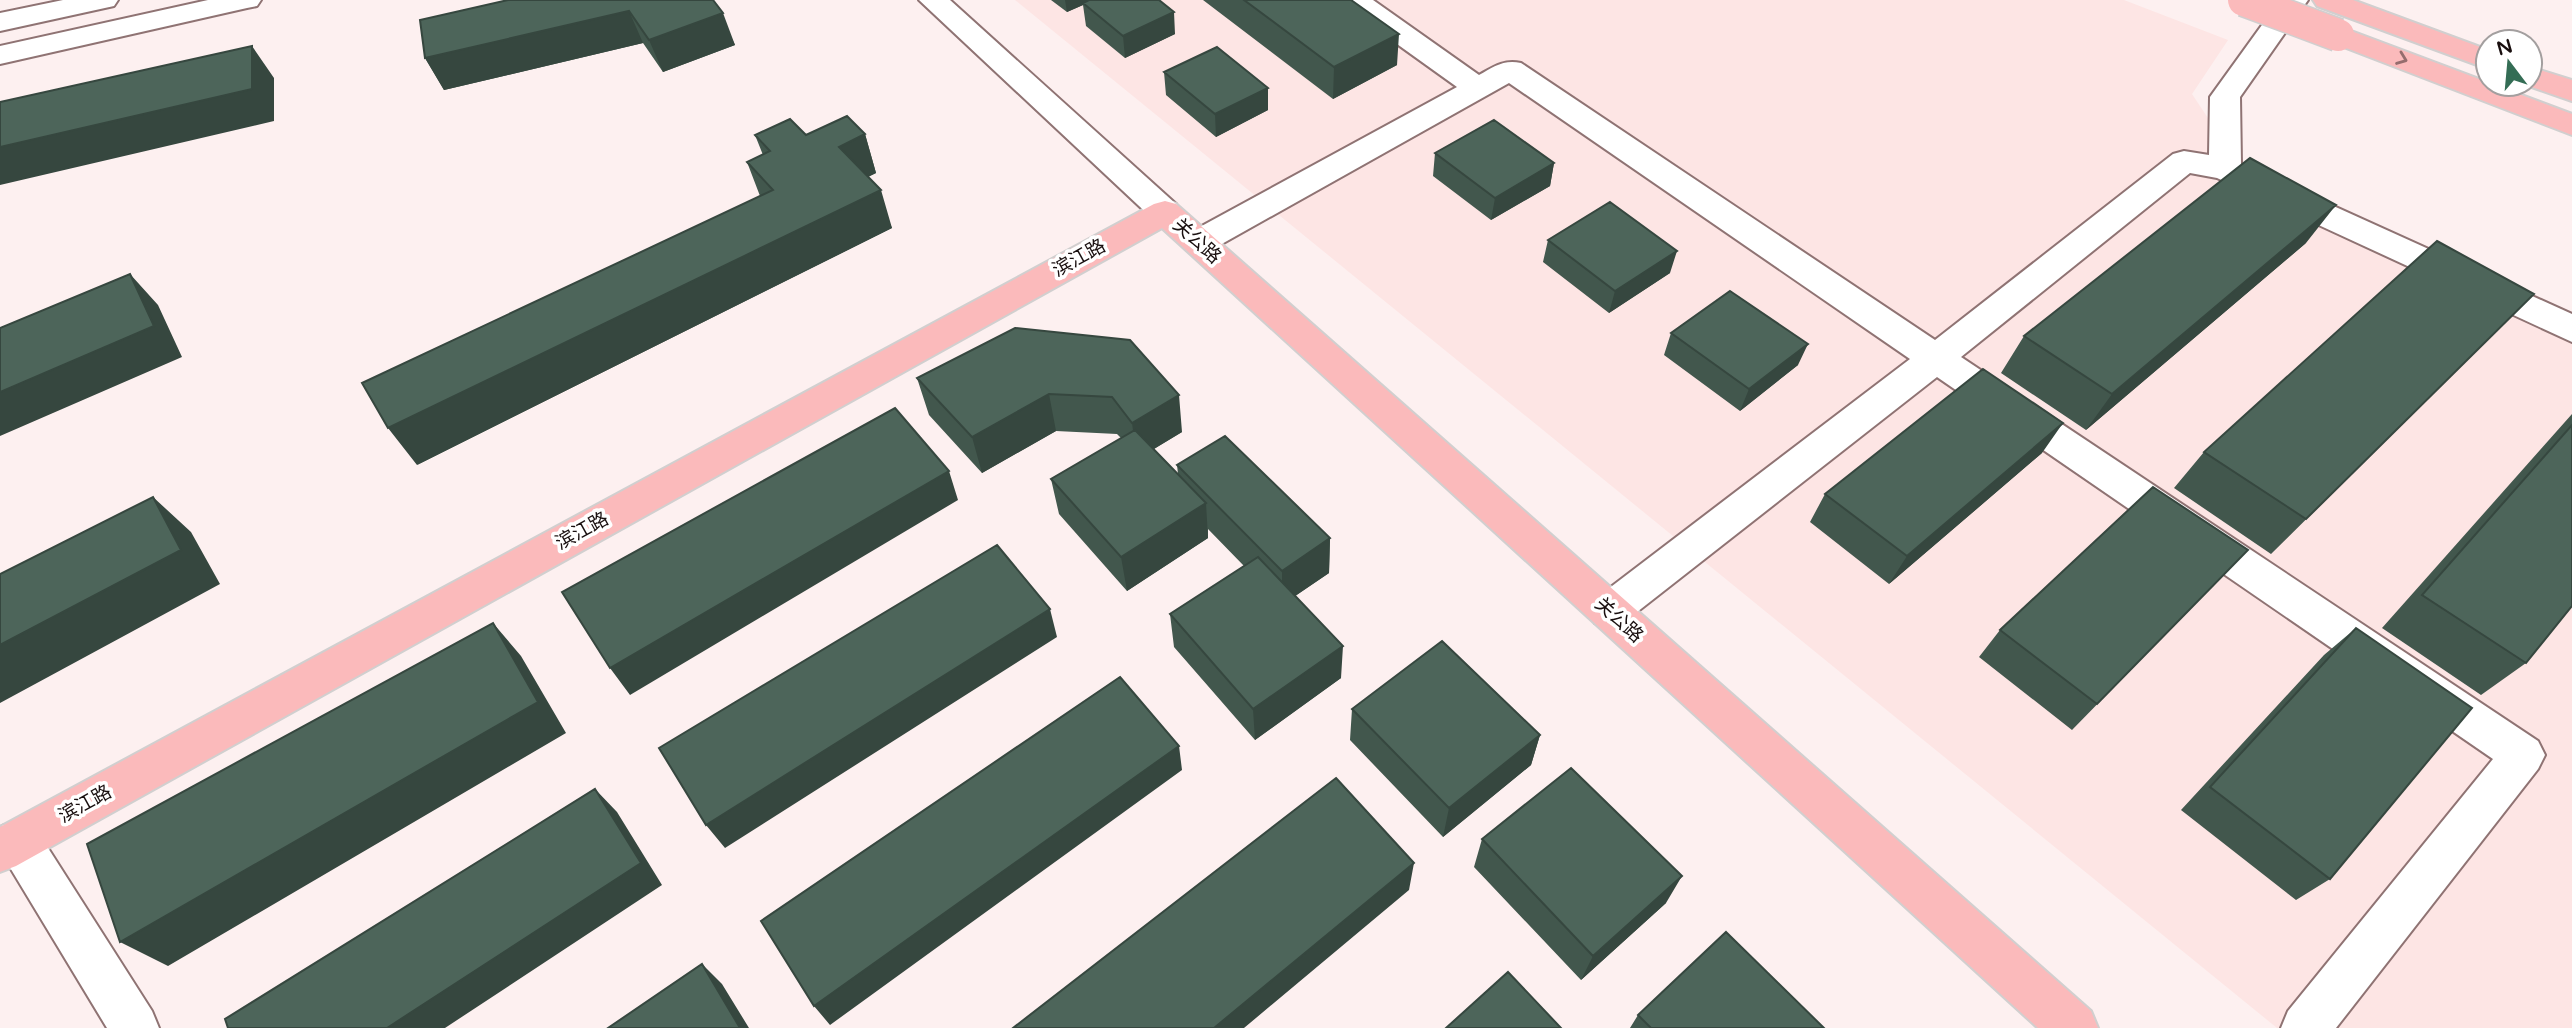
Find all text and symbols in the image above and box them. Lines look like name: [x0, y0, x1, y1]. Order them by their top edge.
north arrow: [2474, 28, 2544, 98]
text: N: [2494, 35, 2515, 60]
one-way arrow: [2395, 51, 2407, 65]
street label: 关公路: [1168, 214, 1226, 268]
street label: 滨江路: [1049, 235, 1109, 281]
street label: 滨江路: [552, 508, 612, 554]
street label: 关公路: [1590, 593, 1648, 647]
street label: 滨江路: [55, 781, 115, 827]

